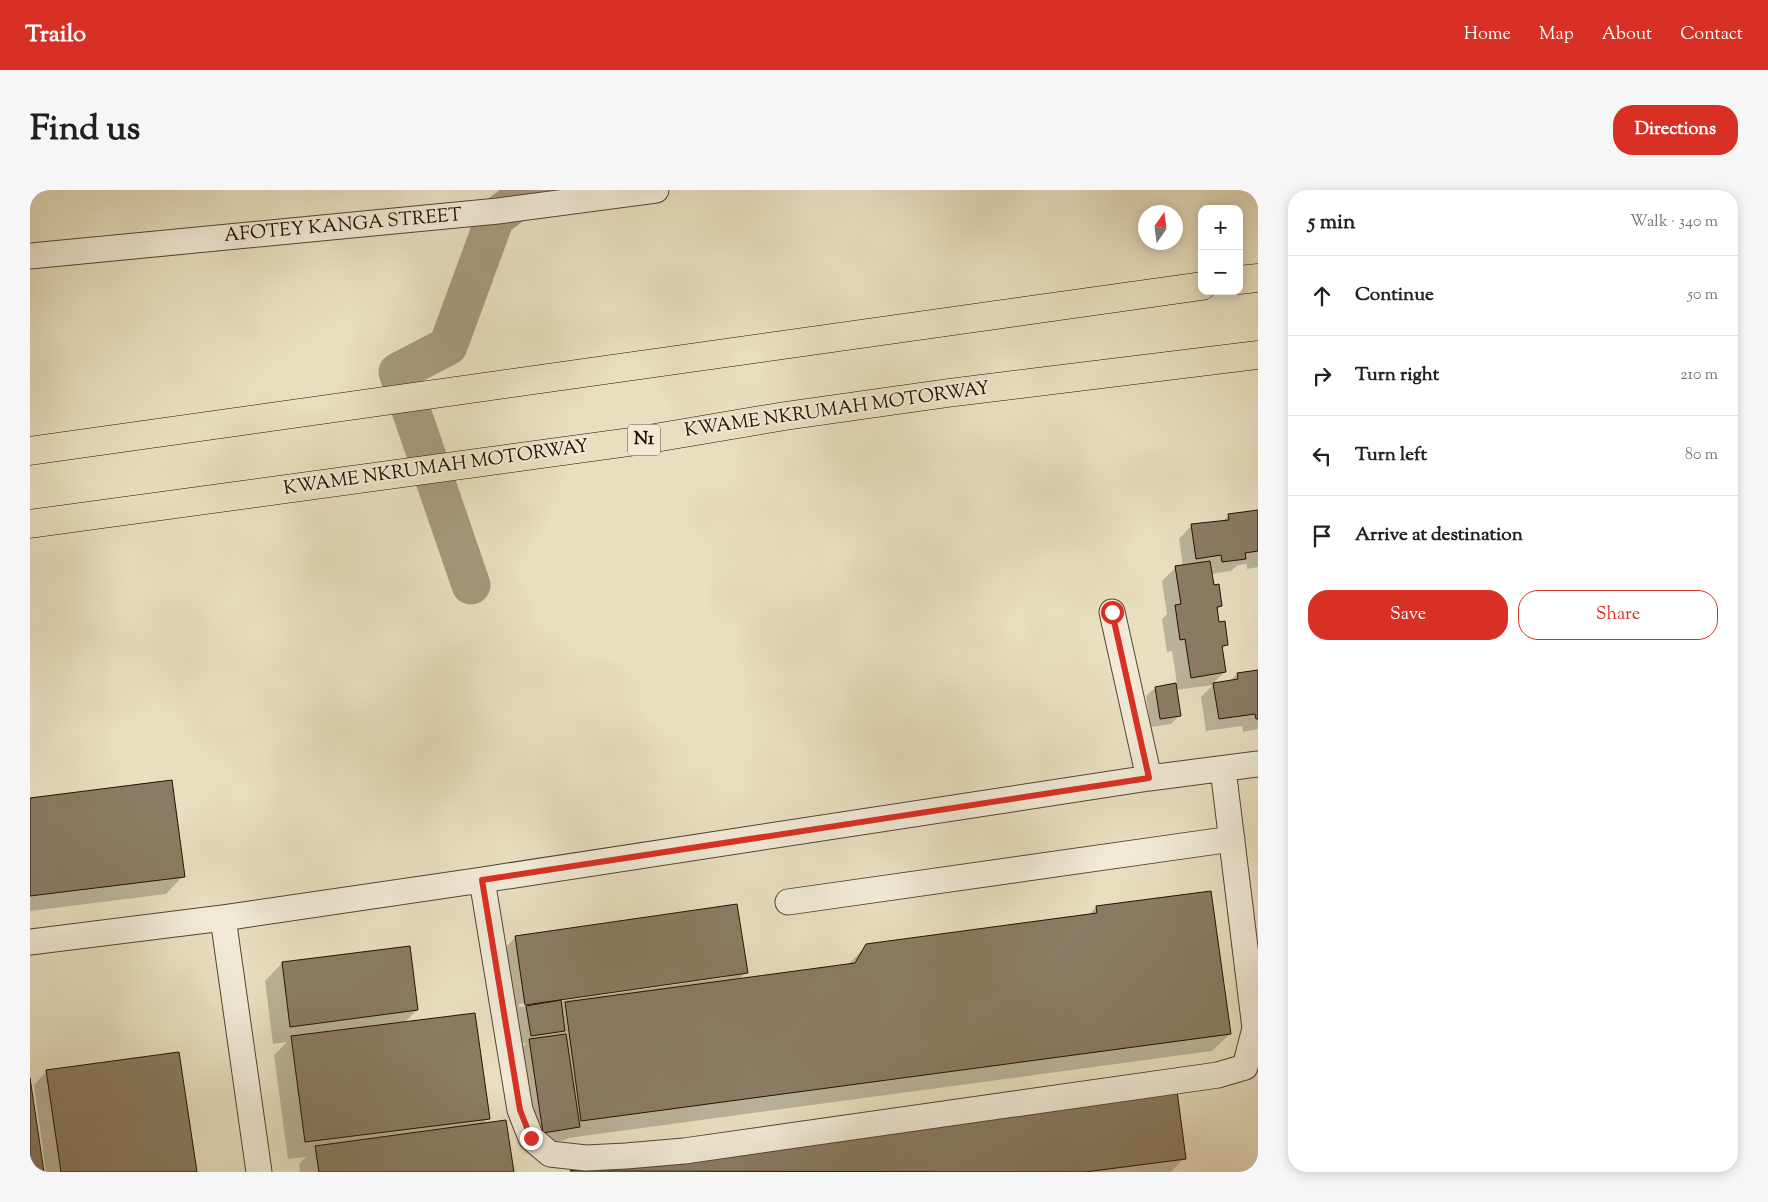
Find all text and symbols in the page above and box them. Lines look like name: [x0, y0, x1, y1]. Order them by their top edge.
text: Trailo: [25, 18, 86, 52]
text: Home: [1464, 22, 1511, 48]
text: Map: [1539, 22, 1574, 48]
text: About: [1602, 22, 1652, 48]
text: Contact: [1680, 22, 1743, 48]
text: Find us: [30, 105, 140, 156]
button: Directions: [1613, 105, 1738, 155]
street label: AFOTEY KANGA STREET: [223, 202, 463, 250]
north arrow: [1138, 205, 1183, 250]
map controls: [1198, 205, 1243, 295]
button: +: [1198, 205, 1243, 250]
text: 5 min: [1308, 208, 1355, 238]
text: Walk · 340 m: [1630, 211, 1718, 234]
button: −: [1198, 250, 1243, 295]
icon: ahead: [1308, 282, 1336, 310]
text: Continue: [1355, 282, 1434, 309]
text: 50 m: [1687, 284, 1718, 307]
icon: right: [1308, 362, 1336, 390]
text: Turn right: [1355, 362, 1439, 389]
text: 210 m: [1680, 364, 1718, 387]
street label: KWAME NKRUMAH MOTORWAY: [683, 375, 992, 445]
road number: N1: [628, 424, 660, 456]
street label: KWAME NKRUMAH MOTORWAY: [282, 433, 591, 503]
icon: left: [1308, 442, 1336, 470]
text: Turn left: [1355, 442, 1427, 469]
text: 80 m: [1685, 444, 1718, 467]
icon: arrive: [1308, 522, 1336, 550]
text: Arrive at destination: [1355, 522, 1523, 549]
button: Save: [1308, 590, 1508, 640]
button: Share: [1518, 590, 1718, 640]
route start: [1101, 601, 1124, 624]
route end: [520, 1127, 543, 1150]

